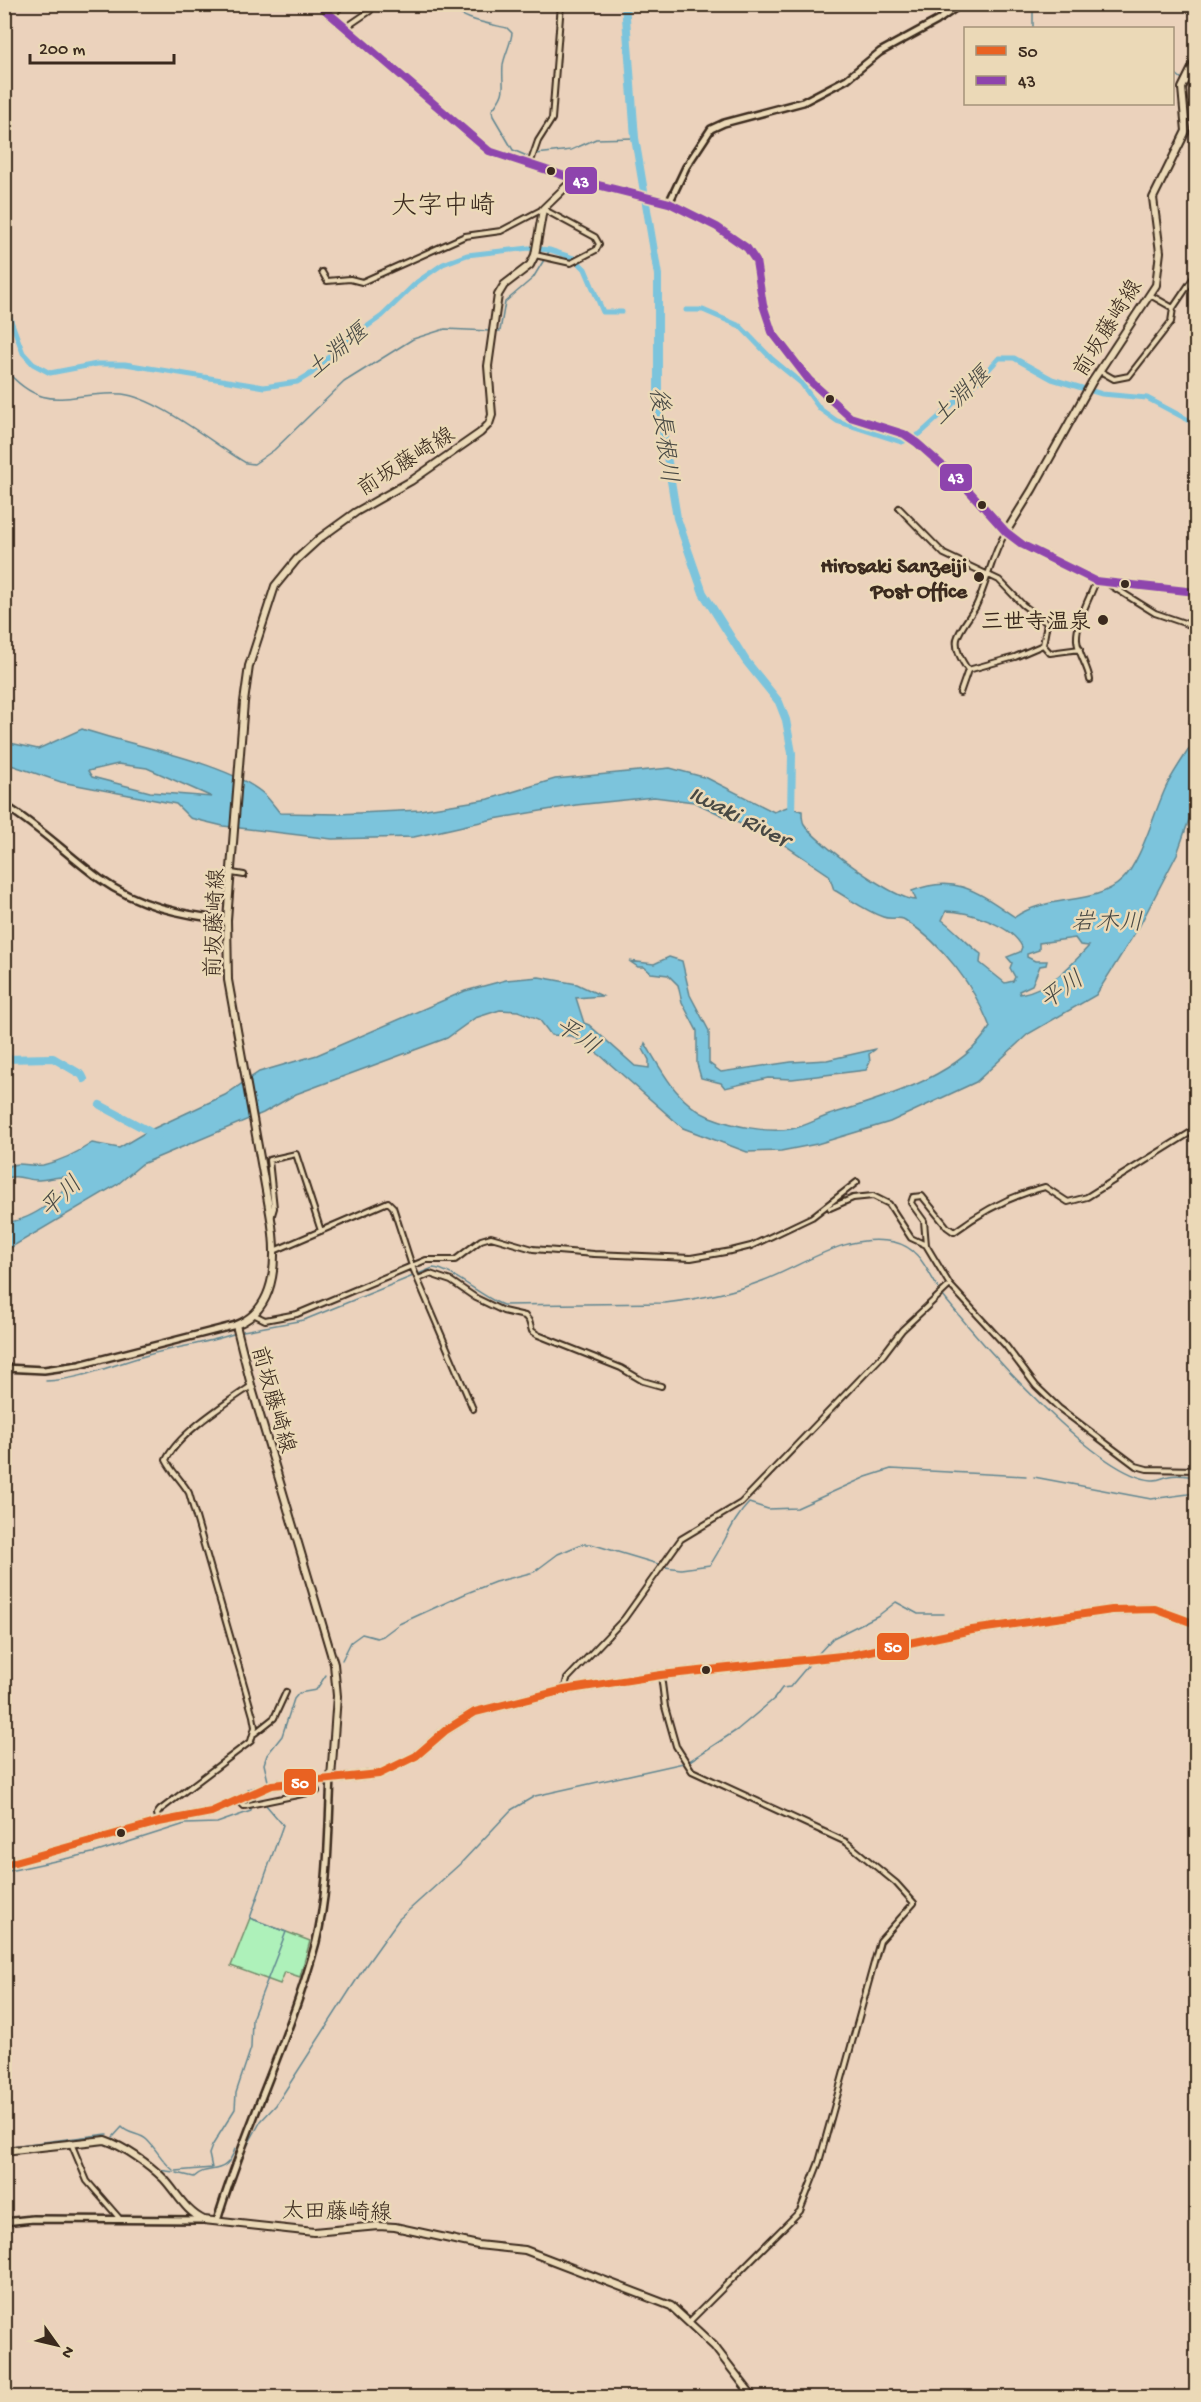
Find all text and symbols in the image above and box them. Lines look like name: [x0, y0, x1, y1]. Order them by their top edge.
scale bar: [30, 27, 174, 65]
legend: [964, 27, 1174, 105]
text: 200 m: [39, 40, 86, 61]
text: 50: [1018, 43, 1038, 64]
text: 43: [1018, 73, 1036, 94]
unlabelled marker: [545, 165, 557, 177]
line badge: 43: [564, 166, 598, 195]
text: 43: [572, 175, 589, 194]
district label: 大字中崎: [391, 191, 495, 224]
street label: 前坂藤崎線: [1068, 275, 1150, 383]
water label: 土淵堰: [300, 316, 378, 387]
water label: 土淵堰: [926, 359, 1001, 433]
water label: 後長根川: [641, 386, 683, 485]
unlabelled marker: [824, 393, 836, 405]
street label: 前坂藤崎線: [353, 422, 461, 504]
line badge: 43: [939, 463, 973, 492]
text: 43: [947, 471, 964, 490]
unlabelled marker: [976, 499, 988, 511]
place label: Hirosaki Sanzeiji Post Office: [820, 555, 968, 606]
marker: Hirosaki Sanzeiji Post Office: [972, 570, 986, 584]
unlabelled marker: [1119, 578, 1131, 590]
place label: 三世寺温泉: [981, 609, 1091, 637]
marker: 三世寺温泉: [1096, 613, 1110, 627]
water label: Iwaki River: [683, 781, 797, 858]
street label: 前坂藤崎線: [200, 868, 232, 979]
water label: 岩木川: [1071, 909, 1143, 939]
water label: 平川: [1035, 966, 1091, 1018]
water label: 平川: [548, 1012, 604, 1063]
water label: 平川: [35, 1171, 90, 1226]
street label: 前坂藤崎線: [243, 1343, 301, 1457]
line badge: 50: [876, 1632, 910, 1661]
text: 50: [884, 1640, 902, 1659]
unlabelled marker: [700, 1664, 712, 1676]
line badge: 50: [283, 1768, 317, 1796]
text: 50: [291, 1776, 309, 1795]
unlabelled marker: [115, 1827, 127, 1839]
street label: 太田藤崎線: [282, 2198, 392, 2228]
north arrow: [27, 2315, 87, 2375]
text: N: [55, 2342, 77, 2362]

